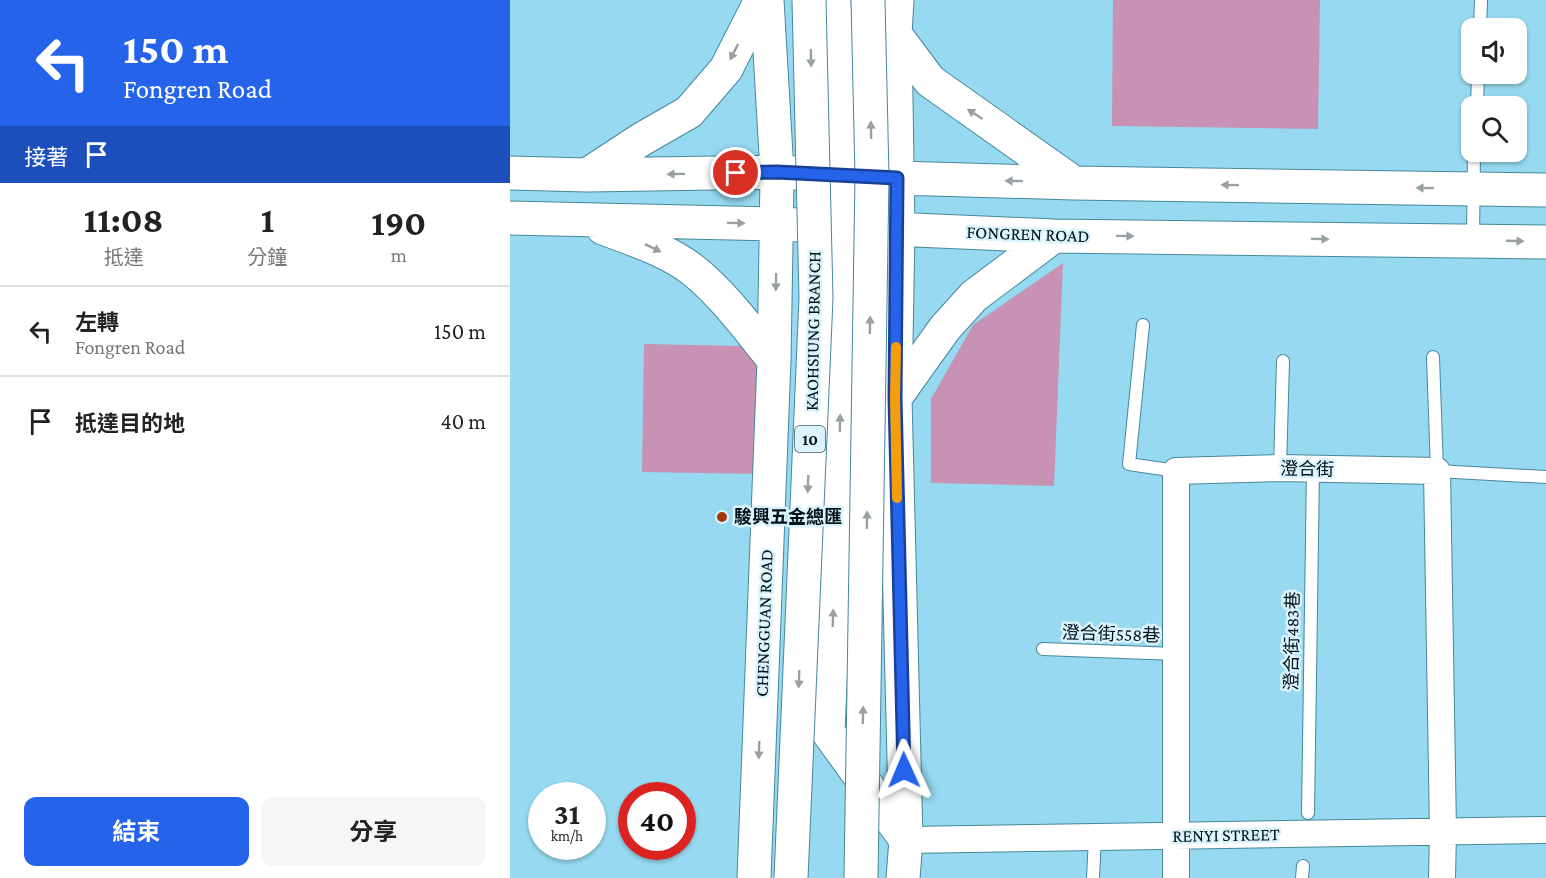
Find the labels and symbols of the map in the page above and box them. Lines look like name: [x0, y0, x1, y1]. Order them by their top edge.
one-way arrow: [730, 44, 739, 61]
one-way arrow: [806, 49, 815, 68]
one-way arrow: [966, 108, 983, 119]
one-way arrow: [867, 120, 876, 139]
pin: [710, 147, 761, 198]
one-way arrow: [667, 169, 686, 179]
one-way arrow: [1004, 176, 1023, 186]
one-way arrow: [1220, 180, 1239, 190]
one-way arrow: [1415, 183, 1434, 193]
one-way arrow: [727, 218, 746, 228]
street label: FONGREN ROAD: [966, 222, 1090, 246]
one-way arrow: [1115, 232, 1134, 241]
one-way arrow: [1310, 234, 1329, 243]
one-way arrow: [1505, 236, 1524, 246]
one-way arrow: [644, 243, 661, 253]
street label: KAOHSIUNG BRANCH: [802, 251, 824, 411]
one-way arrow: [771, 273, 781, 292]
one-way arrow: [865, 315, 875, 334]
one-way arrow: [835, 414, 845, 433]
road number: 10: [795, 426, 825, 452]
street label: 澄合街: [1280, 459, 1334, 479]
one-way arrow: [803, 475, 812, 494]
place label: 駿興五金總匯: [734, 507, 842, 527]
marker: 駿興五金總匯: [715, 510, 729, 524]
one-way arrow: [862, 510, 872, 529]
street label: CHENGGUAN ROAD: [751, 549, 777, 697]
street label: 澄合街483巷: [1281, 591, 1303, 691]
one-way arrow: [828, 608, 837, 627]
street label: 澄合街558巷: [1061, 622, 1161, 646]
one-way arrow: [795, 670, 804, 689]
one-way arrow: [859, 705, 868, 724]
position arrow: [872, 738, 936, 802]
one-way arrow: [754, 741, 764, 760]
speed limit sign: 40: [618, 782, 696, 860]
street label: RENYI STREET: [1172, 824, 1280, 846]

